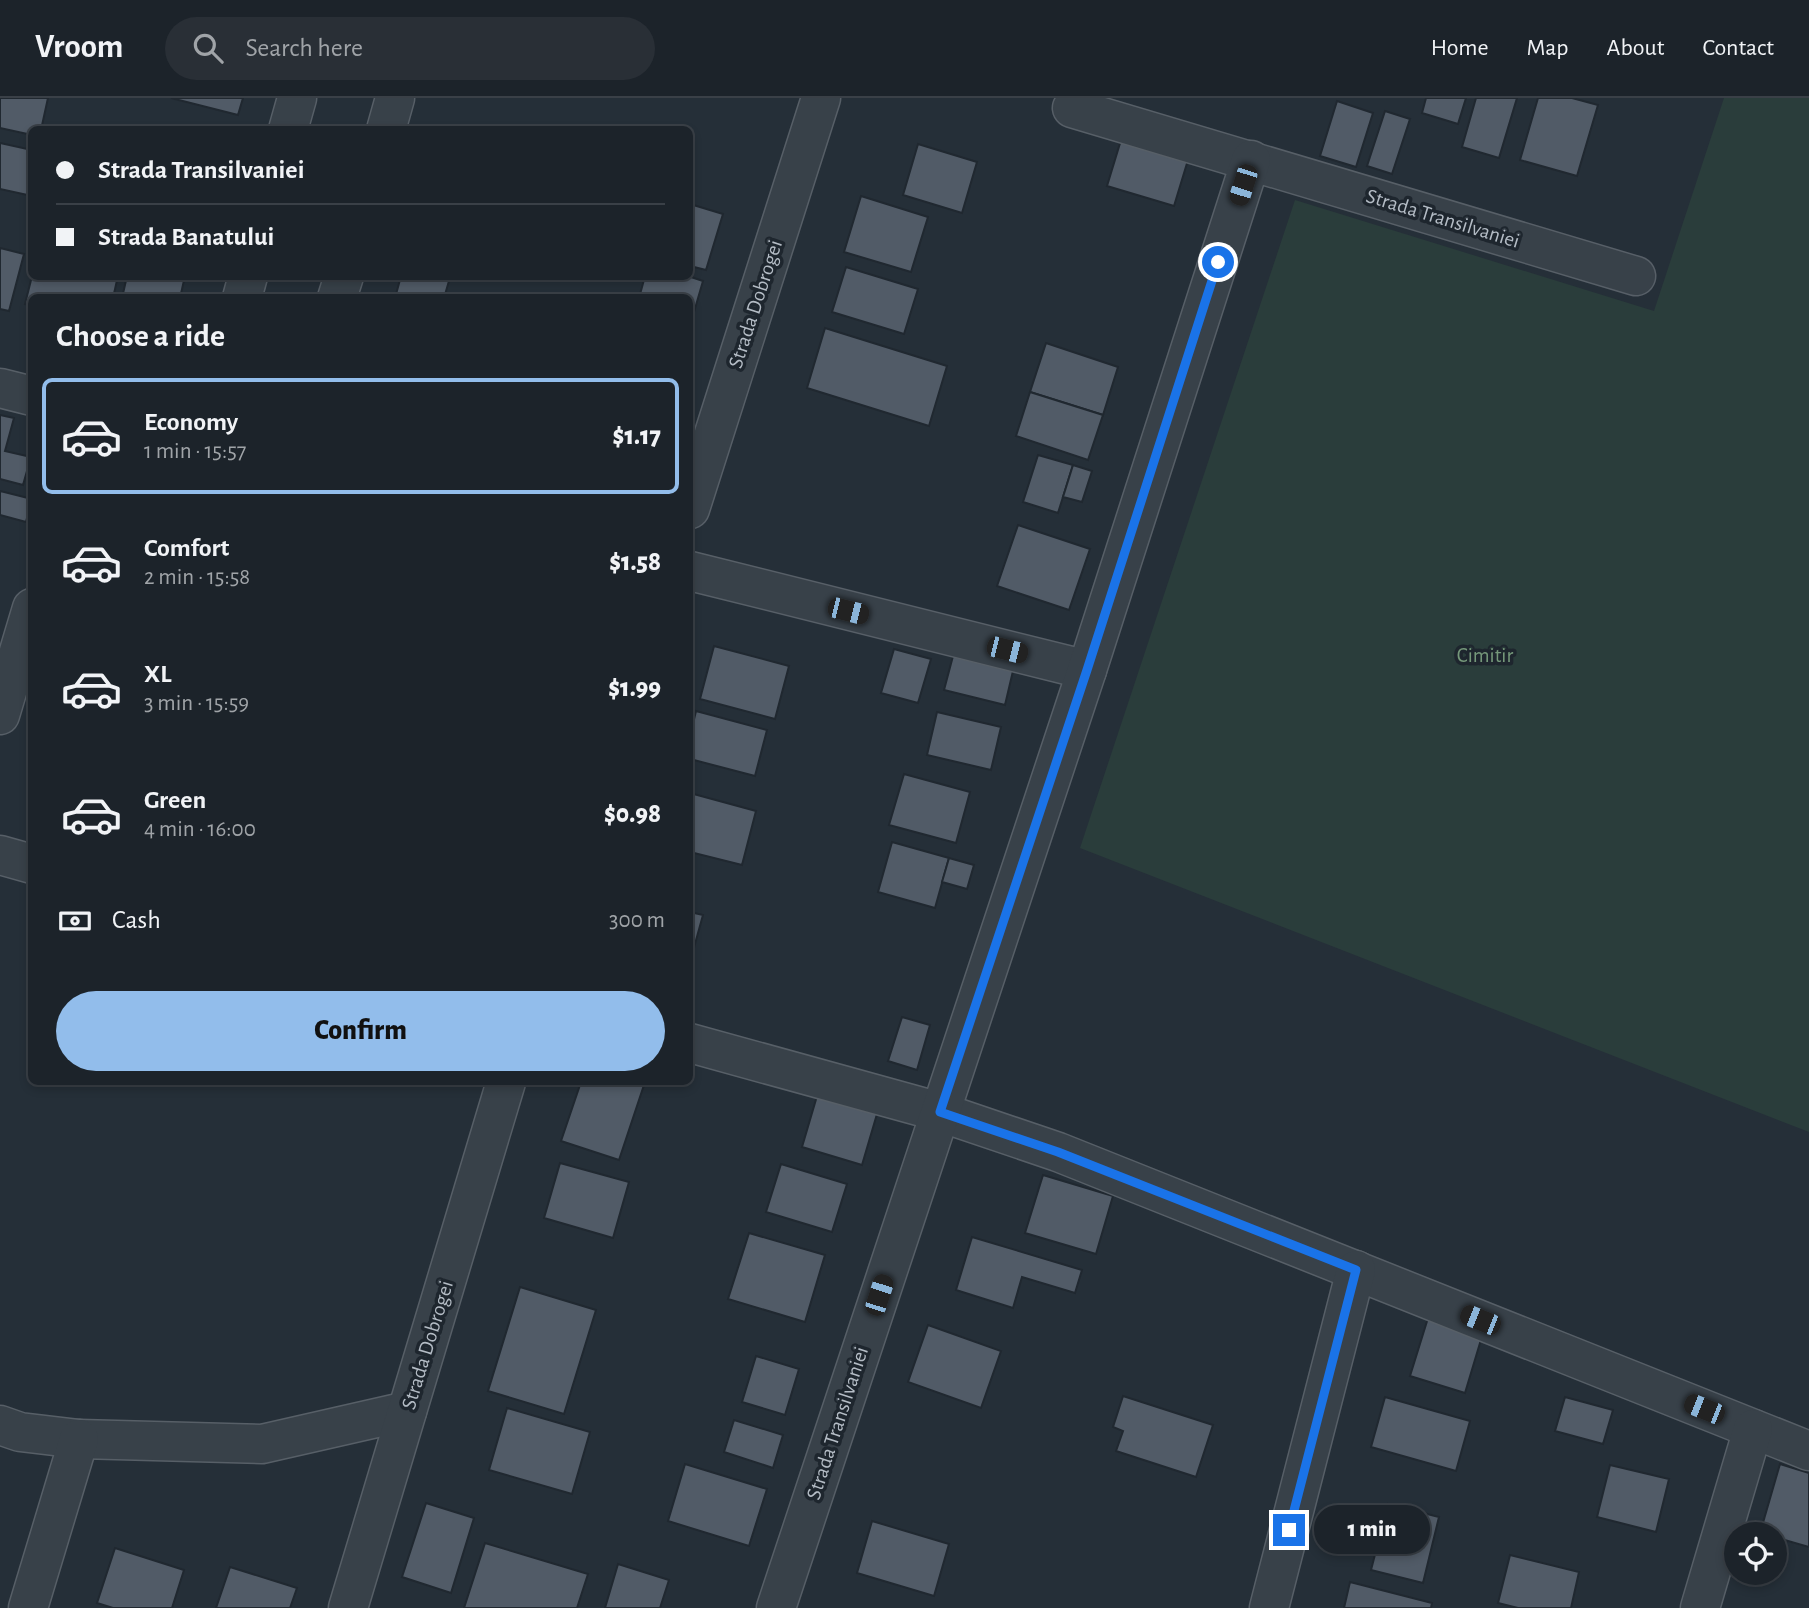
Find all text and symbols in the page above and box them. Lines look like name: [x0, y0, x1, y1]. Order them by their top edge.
search box: [165, 17, 655, 80]
icon: search: [189, 29, 227, 67]
text: Vroom: [35, 31, 123, 64]
text: Search here: [245, 35, 363, 61]
text: Home: [1431, 36, 1489, 60]
text: Map: [1527, 36, 1569, 60]
text: About: [1607, 36, 1664, 60]
text: Contact: [1702, 36, 1774, 60]
text: Strada Transilvaniei: [98, 157, 304, 183]
car: [1227, 162, 1260, 208]
street label: Strada Transilvaniei: [1364, 185, 1522, 252]
text: Strada Banatului: [98, 224, 274, 250]
street label: Strada Dobrogei: [725, 237, 786, 371]
route start: [1202, 246, 1234, 278]
text: Choose a ride: [56, 320, 225, 352]
icon: car: [60, 405, 123, 468]
text: Economy: [144, 409, 238, 435]
text: $1.17: [613, 423, 661, 449]
text: 1 min · 15:57: [144, 440, 246, 463]
icon: car: [60, 531, 123, 594]
text: Comfort: [144, 535, 229, 561]
text: $1.58: [609, 549, 661, 575]
text: 2 min · 15:58: [144, 566, 250, 589]
car: [826, 596, 871, 626]
car: [985, 635, 1030, 665]
park label: Cimitir: [1457, 645, 1513, 666]
icon: car: [60, 657, 123, 720]
text: XL: [144, 661, 171, 687]
text: $1.99: [608, 675, 661, 701]
text: 3 min · 15:59: [144, 692, 249, 715]
icon: car: [60, 783, 123, 846]
text: Green: [144, 787, 206, 813]
text: $0.98: [604, 801, 661, 827]
text: 4 min · 16:00: [144, 818, 256, 841]
icon: cash: [56, 902, 94, 940]
text: Cash: [112, 907, 161, 933]
text: 300 m: [609, 909, 665, 932]
button: Confirm: [56, 991, 665, 1071]
car: [863, 1272, 896, 1318]
street label: Strada Dobrogei: [398, 1278, 457, 1412]
car: [1457, 1302, 1504, 1338]
street label: Strada Transilvaniei: [803, 1344, 872, 1502]
car: [1681, 1391, 1728, 1427]
callout: 1 min: [1314, 1506, 1429, 1554]
route end: [1273, 1514, 1305, 1546]
text: 1 min: [1348, 1518, 1396, 1541]
map controls: [1724, 1522, 1787, 1585]
button: locate: [1724, 1522, 1787, 1585]

